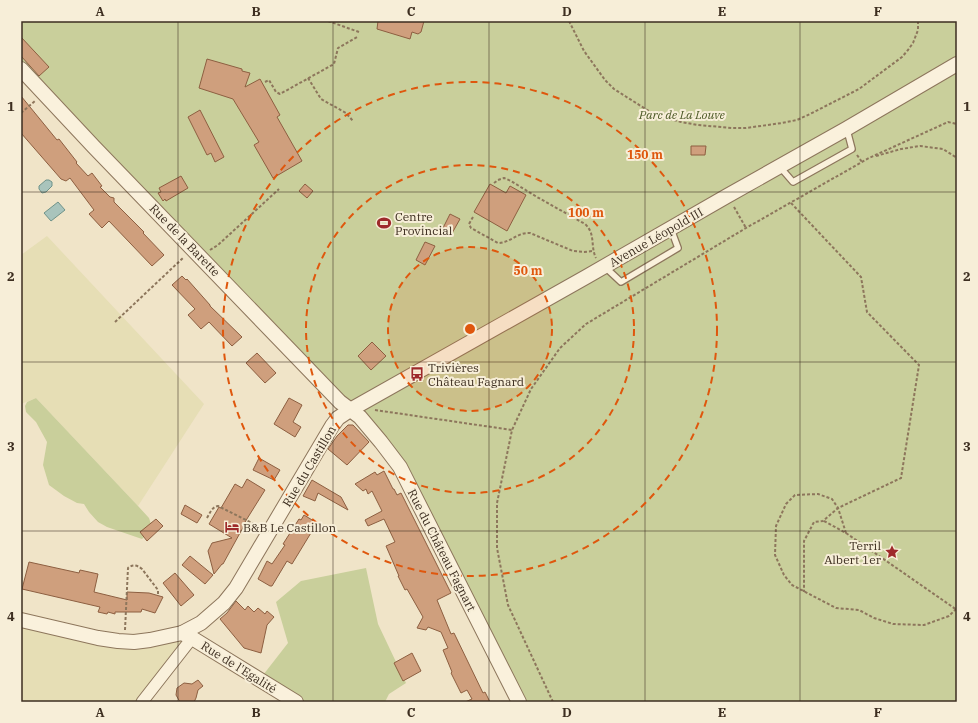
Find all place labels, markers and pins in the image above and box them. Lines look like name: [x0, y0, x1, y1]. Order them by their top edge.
place label: Centre Provincial: [395, 209, 453, 238]
sports icon: Centre Provincial: [376, 215, 392, 231]
centre of rings: [463, 322, 477, 336]
place label: Trivières Château Fagnard: [428, 360, 524, 389]
bus stop icon: Trivières Château Fagnard: [409, 366, 425, 382]
hotel icon: B&B Le Castillon: [224, 519, 240, 535]
place label: B&B Le Castillon: [243, 520, 337, 535]
place label: Terril Albert 1er: [824, 538, 882, 567]
place icon: Terril Albert 1er: [884, 544, 900, 560]

